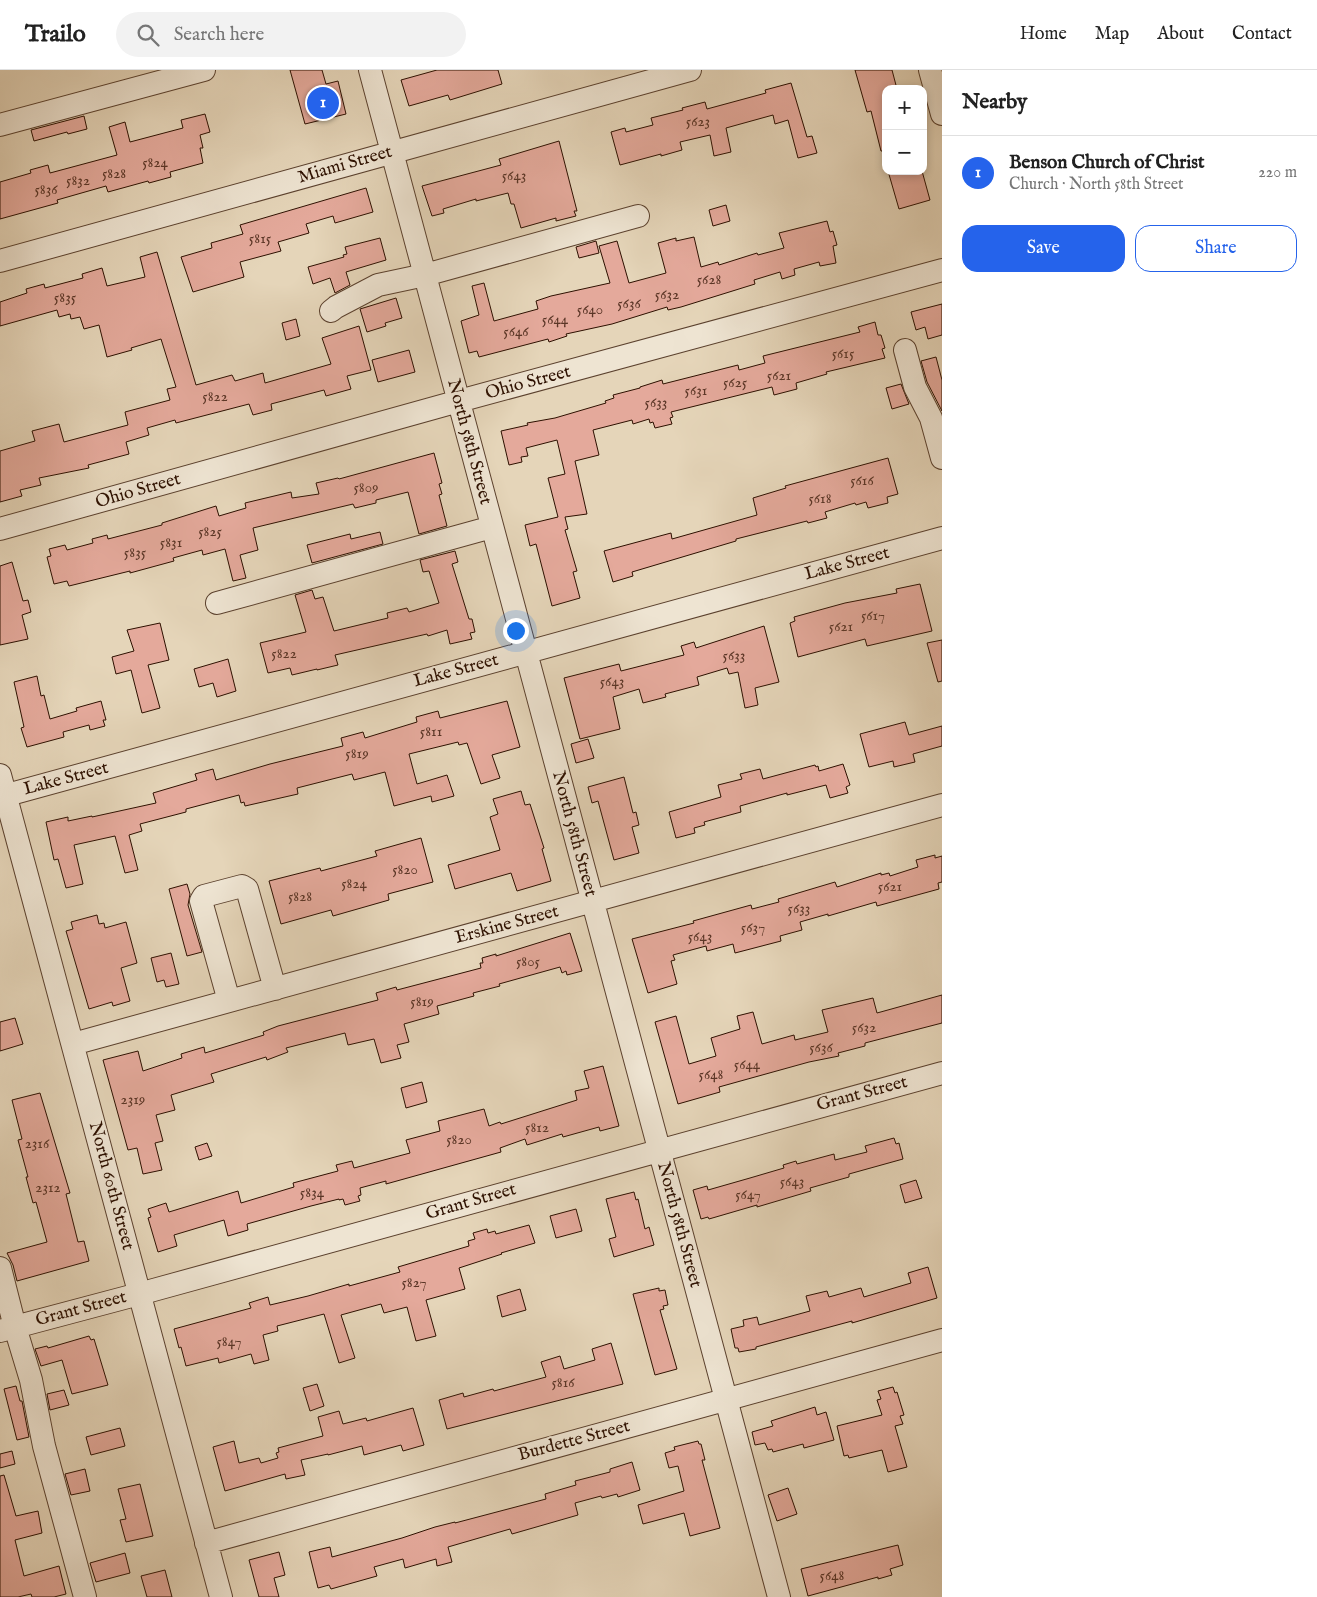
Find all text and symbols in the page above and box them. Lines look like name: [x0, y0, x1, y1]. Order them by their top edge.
search box: [116, 12, 466, 57]
text: Trailo: [25, 19, 86, 50]
icon: search: [134, 21, 162, 49]
text: Search here: [174, 23, 264, 47]
text: Home: [1020, 23, 1067, 46]
text: Map: [1095, 23, 1129, 46]
text: About: [1157, 23, 1204, 46]
text: Contact: [1232, 23, 1292, 46]
pin: 1: [307, 84, 339, 122]
map controls: [882, 85, 927, 175]
button: +: [882, 85, 927, 130]
text: Nearby: [962, 89, 1027, 116]
house number: 5623: [686, 112, 710, 131]
button: −: [882, 130, 927, 175]
street label: Miami Street: [295, 141, 395, 189]
text: Benson Church of Christ: [1009, 151, 1205, 175]
house number: 5824: [142, 153, 168, 172]
text: 1: [975, 163, 981, 183]
text: 220 m: [1258, 163, 1297, 183]
house number: 5828: [102, 164, 126, 183]
house number: 5643: [502, 166, 526, 185]
house number: 5832: [66, 171, 90, 190]
text: Church · North 58th Street: [1009, 175, 1184, 195]
house number: 5836: [34, 180, 58, 199]
button: Save: [962, 225, 1125, 272]
button: Share: [1135, 225, 1297, 272]
house number: 5815: [249, 229, 272, 248]
house number: 5628: [697, 270, 721, 289]
house number: 5632: [655, 285, 679, 304]
house number: 5835: [54, 288, 77, 307]
house number: 5636: [617, 294, 641, 313]
house number: 5640: [577, 300, 603, 319]
house number: 5644: [542, 310, 569, 329]
house number: 5646: [503, 322, 529, 341]
house number: 5615: [832, 344, 855, 363]
street label: Ohio Street: [483, 361, 573, 405]
house number: 5621: [767, 366, 791, 385]
house number: 5625: [723, 373, 748, 392]
street label: North 58th Street: [441, 377, 497, 507]
house number: 5631: [685, 381, 707, 400]
house number: 5822: [202, 387, 228, 406]
house number: 5633: [645, 393, 667, 412]
street label: Ohio Street: [93, 468, 183, 514]
house number: 5616: [850, 471, 874, 490]
house number: 5809: [353, 478, 379, 497]
house number: 5618: [808, 489, 832, 508]
house number: 5825: [198, 522, 222, 541]
house number: 5831: [160, 533, 182, 552]
street label: Lake Street: [802, 542, 892, 586]
house number: 5835: [124, 543, 147, 562]
house number: 5617: [861, 606, 885, 625]
house number: 5621: [829, 617, 853, 636]
your location: [503, 618, 529, 644]
house number: 5822: [271, 644, 297, 663]
house number: 5633: [723, 646, 745, 665]
street label: Lake Street: [411, 649, 501, 693]
house number: 5643: [600, 672, 624, 691]
house number: 5811: [420, 722, 442, 741]
house number: 5819: [345, 744, 369, 763]
street label: Lake Street: [21, 757, 111, 801]
street label: North 58th Street: [546, 769, 602, 899]
house number: 5820: [392, 860, 418, 879]
house number: 5824: [341, 874, 367, 893]
house number: 5621: [878, 877, 902, 896]
house number: 5828: [288, 887, 312, 906]
house number: 5633: [788, 899, 810, 918]
street label: Erskine Street: [453, 900, 561, 950]
house number: 5637: [741, 918, 765, 937]
house number: 5643: [688, 927, 712, 946]
house number: 5805: [516, 952, 541, 971]
house number: 5819: [410, 992, 434, 1011]
house number: 5632: [852, 1018, 876, 1037]
house number: 5636: [809, 1038, 833, 1057]
house number: 5644: [734, 1055, 761, 1074]
house number: 5648: [699, 1065, 724, 1084]
street label: Grant Street: [814, 1071, 910, 1117]
house number: 2319: [121, 1090, 145, 1109]
house number: 5812: [525, 1118, 549, 1137]
street label: North 60th Street: [83, 1119, 139, 1253]
house number: 5820: [446, 1130, 472, 1149]
house number: 2316: [25, 1134, 50, 1153]
street label: North 58th Street: [651, 1160, 707, 1290]
house number: 5643: [780, 1172, 804, 1191]
house number: 2312: [35, 1178, 61, 1197]
street label: Grant Street: [423, 1178, 519, 1226]
house number: 5834: [300, 1183, 325, 1202]
house number: 5647: [735, 1185, 761, 1204]
house number: 5827: [401, 1273, 427, 1292]
street label: Grant Street: [33, 1286, 129, 1332]
house number: 5847: [216, 1332, 242, 1351]
house number: 5816: [551, 1373, 575, 1392]
street label: Burdette Street: [515, 1415, 633, 1467]
house number: 5648: [820, 1566, 845, 1585]

